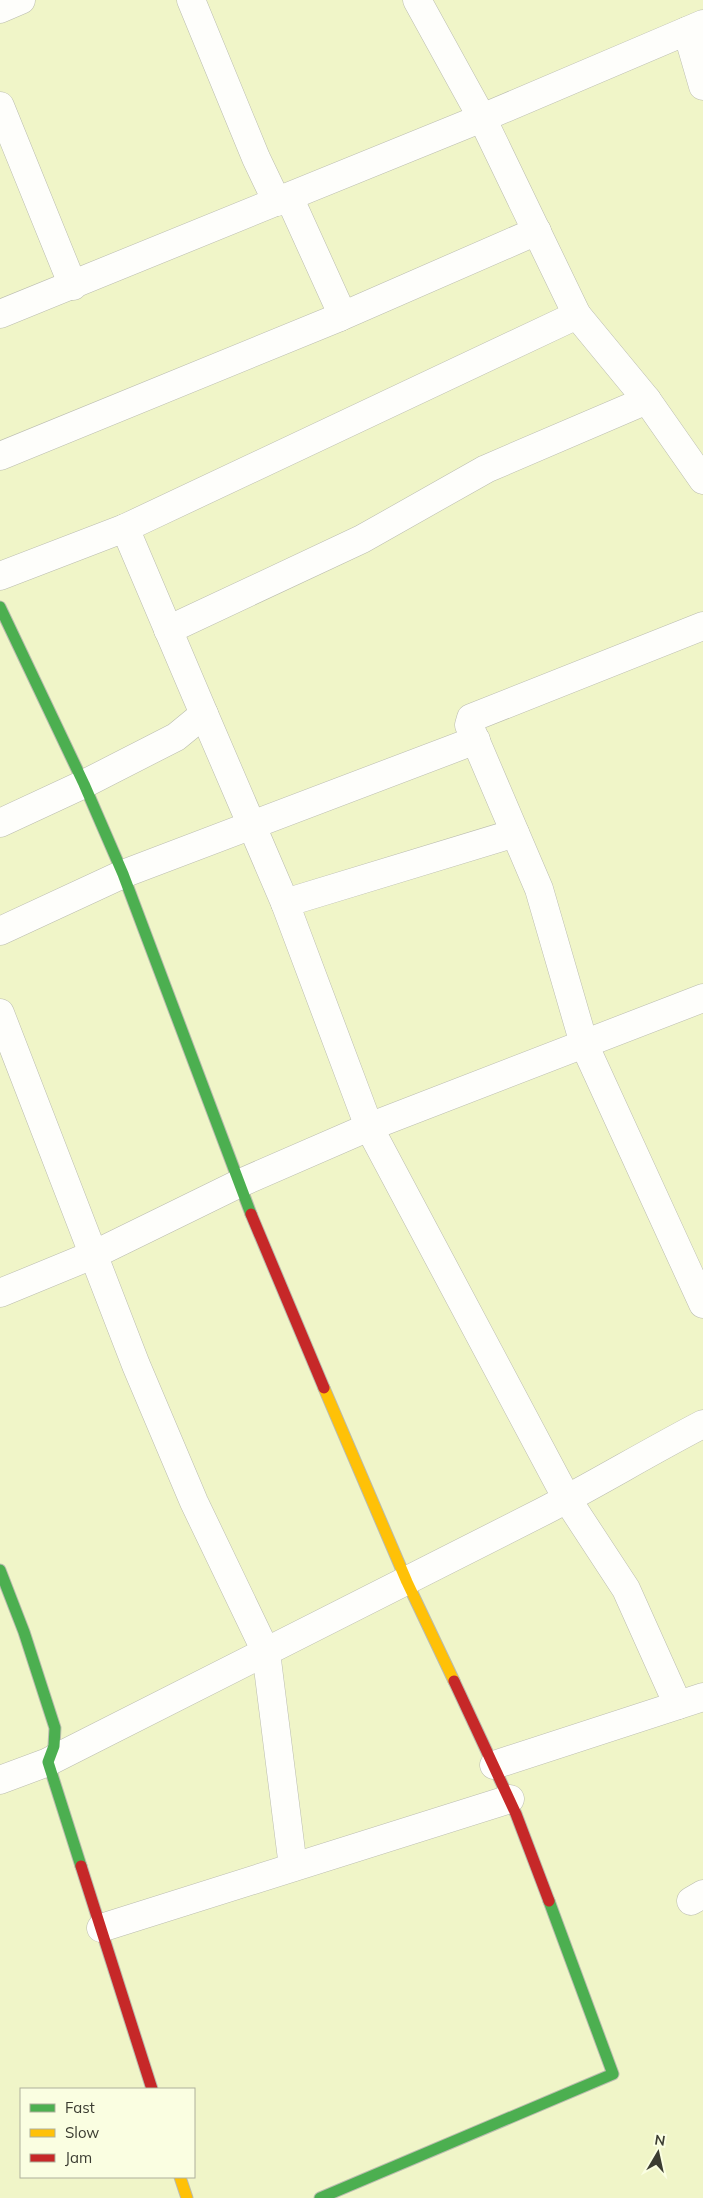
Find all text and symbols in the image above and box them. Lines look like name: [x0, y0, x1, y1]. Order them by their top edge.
legend: [20, 2088, 195, 2178]
text: Fast: [65, 2098, 95, 2117]
text: Slow: [65, 2123, 99, 2142]
north arrow: [633, 2128, 683, 2178]
text: N: [653, 2130, 667, 2150]
text: Jam: [65, 2148, 92, 2167]

